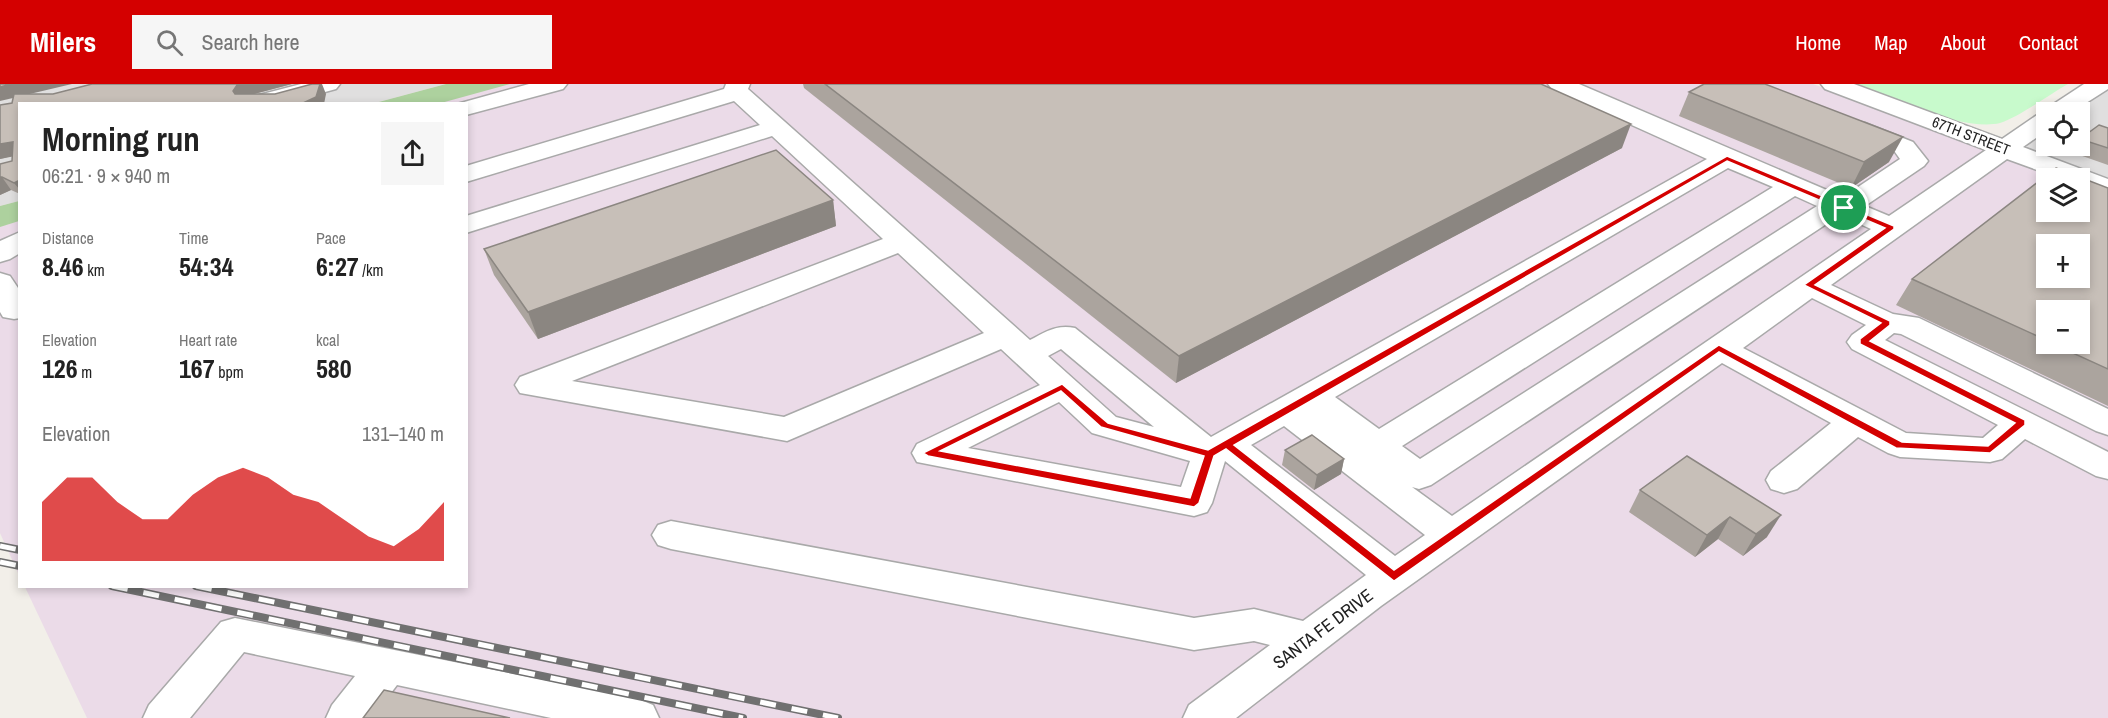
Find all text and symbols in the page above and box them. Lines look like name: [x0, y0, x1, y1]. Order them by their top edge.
search box: [132, 15, 552, 69]
text: Milers: [30, 23, 96, 61]
icon: search: [153, 26, 186, 59]
text: Search here: [201, 27, 300, 57]
text: Home: [1795, 28, 1841, 57]
text: Map: [1874, 28, 1908, 57]
text: About: [1941, 28, 1986, 57]
text: Contact: [2019, 28, 2078, 57]
map controls: [2036, 102, 2090, 354]
button: locate: [2036, 102, 2090, 156]
street label: 67TH STREET: [1929, 111, 2014, 160]
text: Morning run: [42, 117, 200, 161]
button: share: [381, 122, 444, 185]
text: 06:21 · 9 × 940 m: [42, 162, 170, 189]
button: layers: [2036, 168, 2090, 222]
pin: [1818, 182, 1869, 233]
icon: arrive: [1827, 191, 1860, 224]
text: Distance: [42, 227, 94, 249]
text: Time: [179, 227, 209, 249]
text: Pace: [316, 227, 346, 249]
button: +: [2036, 234, 2090, 288]
text: 8.46: [42, 249, 84, 284]
text: 54:34: [179, 249, 234, 284]
text: 6:27: [316, 249, 359, 284]
text: km: [84, 259, 105, 281]
text: /km: [359, 259, 383, 281]
button: −: [2036, 300, 2090, 354]
text: Elevation: [42, 329, 97, 351]
text: Heart rate: [179, 329, 237, 351]
text: kcal: [316, 329, 339, 351]
text: 126: [42, 351, 78, 386]
text: 167: [179, 351, 215, 386]
text: 580: [316, 351, 352, 386]
text: m: [78, 361, 92, 383]
text: bpm: [215, 361, 244, 383]
text: Elevation: [42, 420, 110, 447]
text: 131–140 m: [362, 420, 444, 447]
street label: SANTA FE DRIVE: [1267, 583, 1378, 675]

